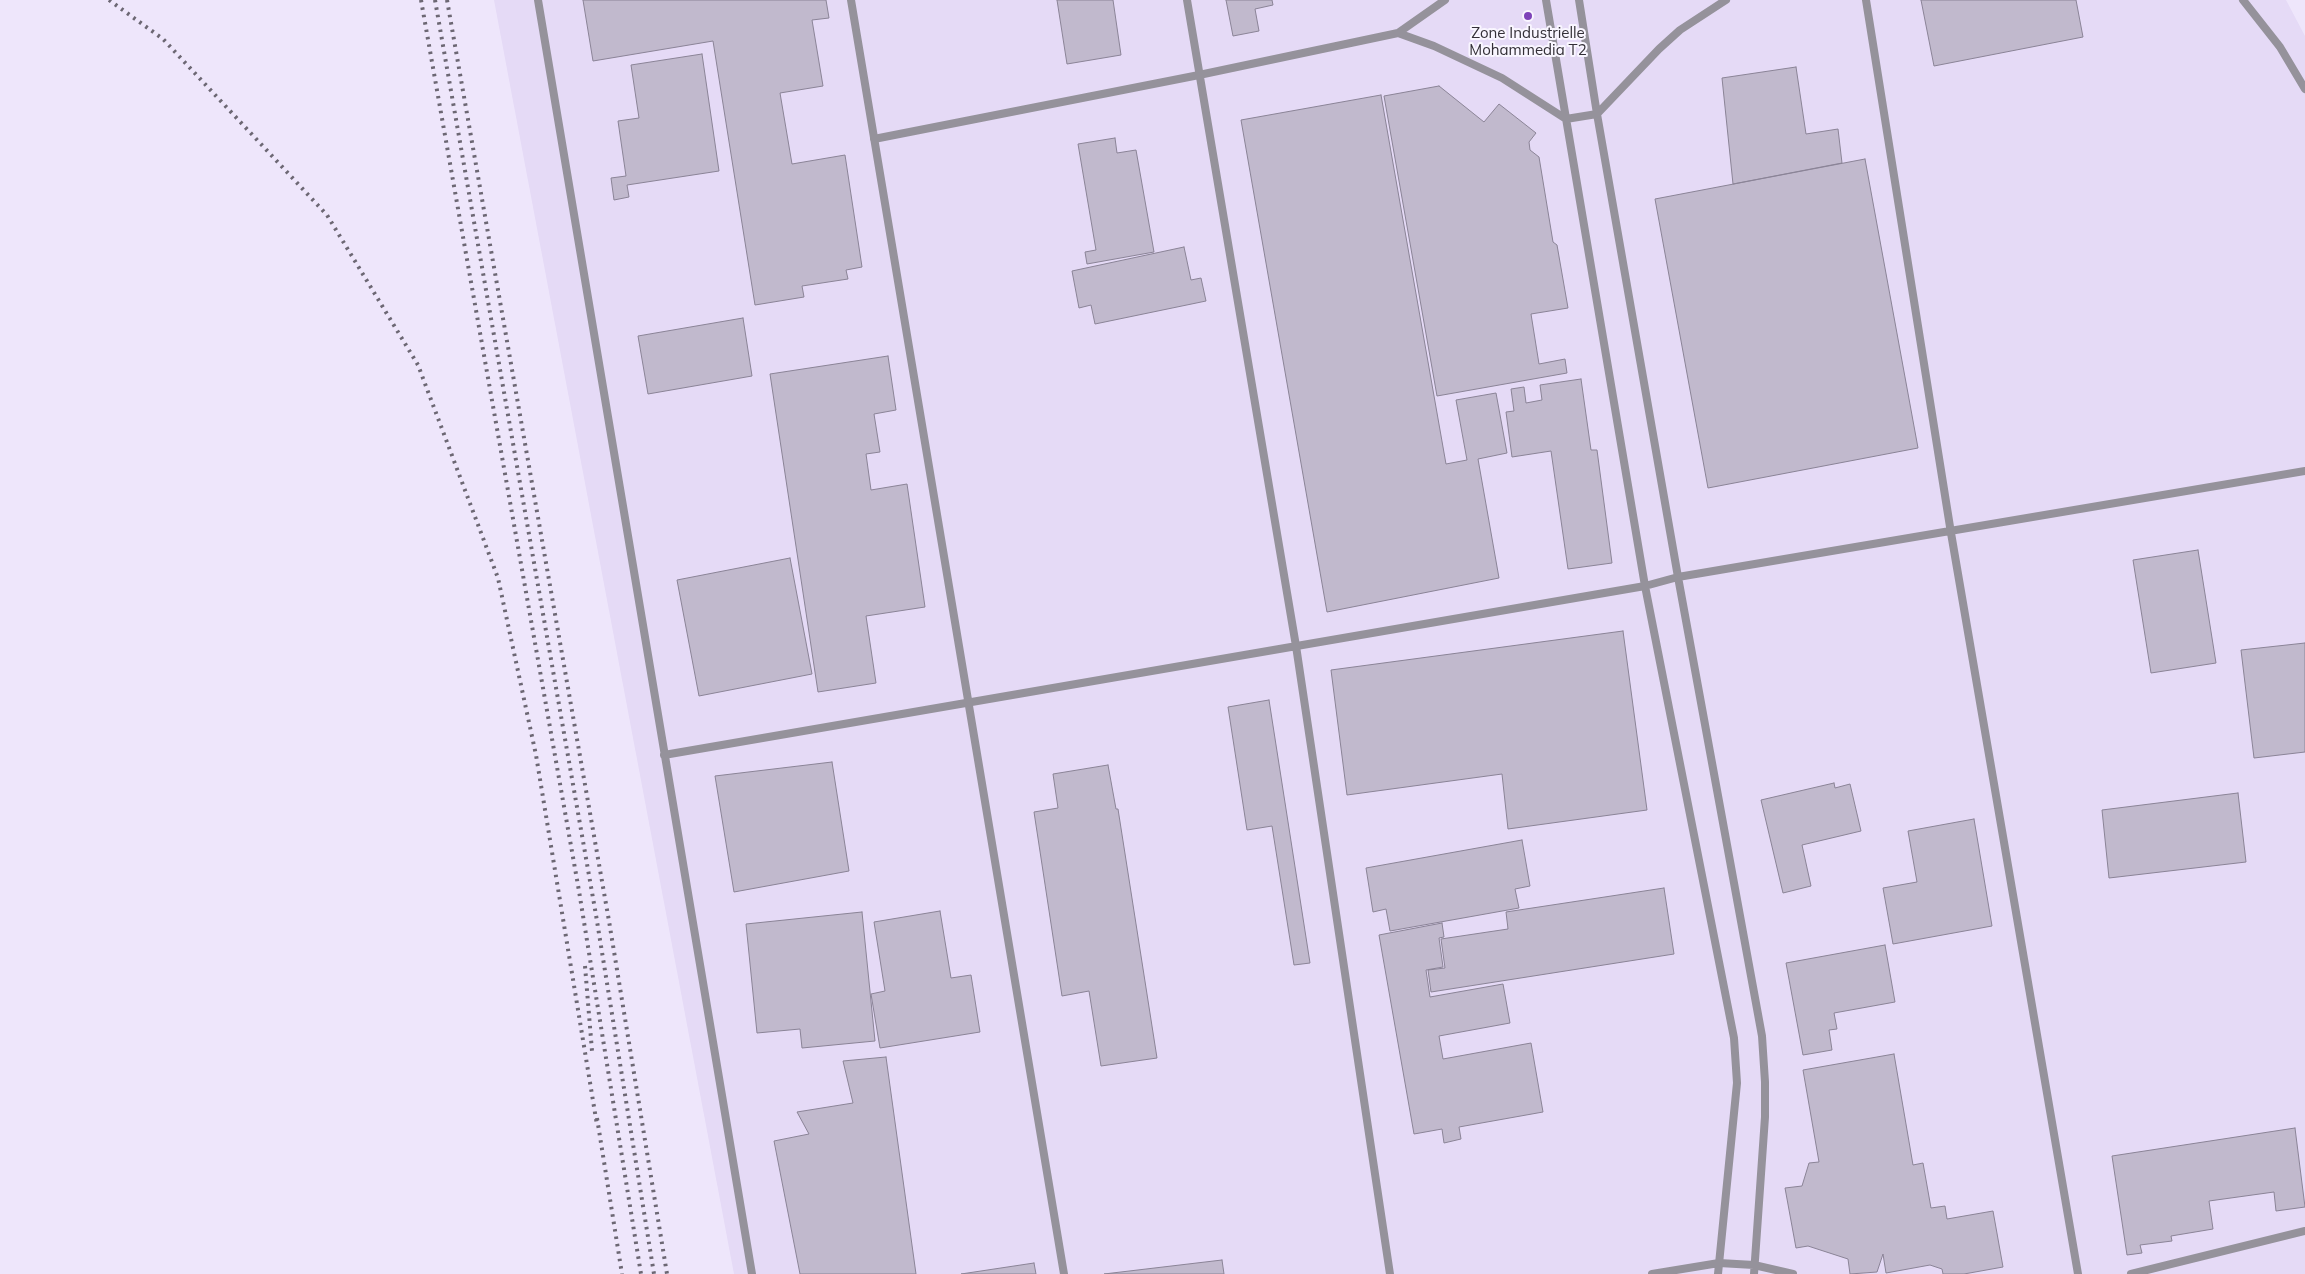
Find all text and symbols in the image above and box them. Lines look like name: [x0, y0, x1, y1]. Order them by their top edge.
marker: Zone Industrielle Mohammedia T2: [1522, 10, 1534, 22]
place label: Zone Industrielle Mohammedia T2: [1469, 24, 1587, 59]

